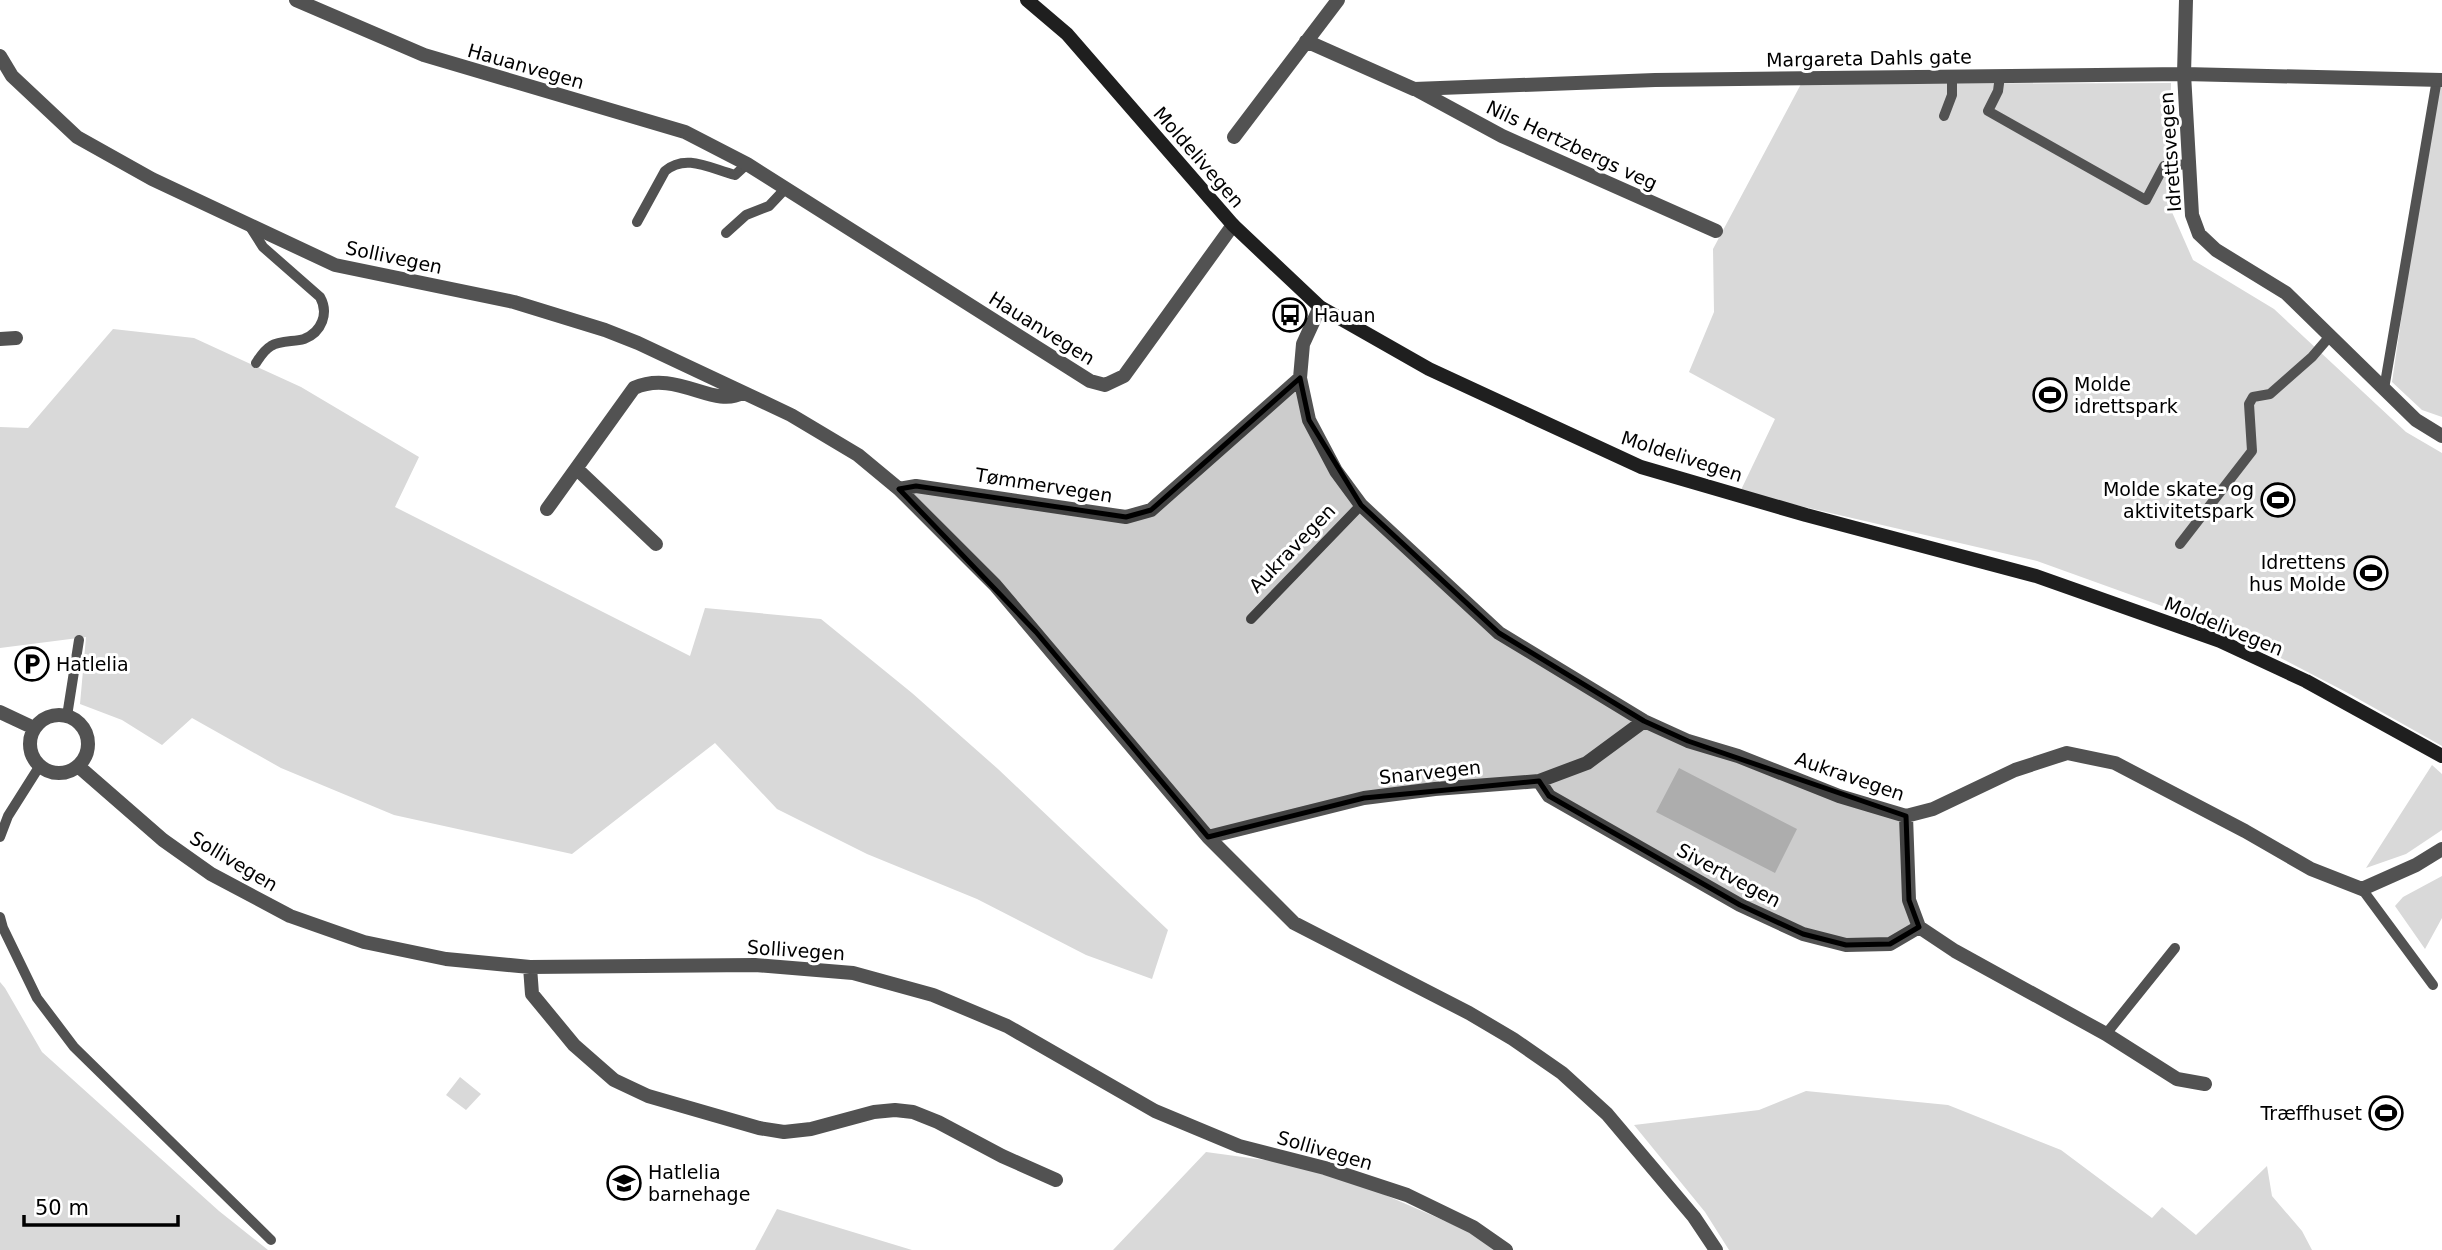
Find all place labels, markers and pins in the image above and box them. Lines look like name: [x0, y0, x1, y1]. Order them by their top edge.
bus stop icon: Hauan: [1271, 296, 1309, 334]
place label: Hauan: [1314, 304, 1376, 326]
place label: Molde idrettspark: [2074, 373, 2178, 417]
sports icon: Molde idrettspark: [2031, 376, 2069, 414]
place label: Molde skate- og aktivitetspark: [2103, 478, 2254, 522]
sports icon: Molde skate- og aktivitetspark: [2259, 481, 2297, 519]
place label: Idrettens hus Molde: [2249, 551, 2346, 595]
sports icon: Idrettens hus Molde: [2352, 554, 2390, 592]
parking icon: Hatlelia: [13, 645, 51, 683]
place label: Hatlelia: [56, 653, 129, 675]
sports icon: Træffhuset: [2367, 1094, 2405, 1132]
place label: Træffhuset: [2260, 1102, 2362, 1124]
place label: Hatlelia barnehage: [648, 1161, 750, 1205]
school or university icon: Hatlelia barnehage: [605, 1164, 643, 1202]

